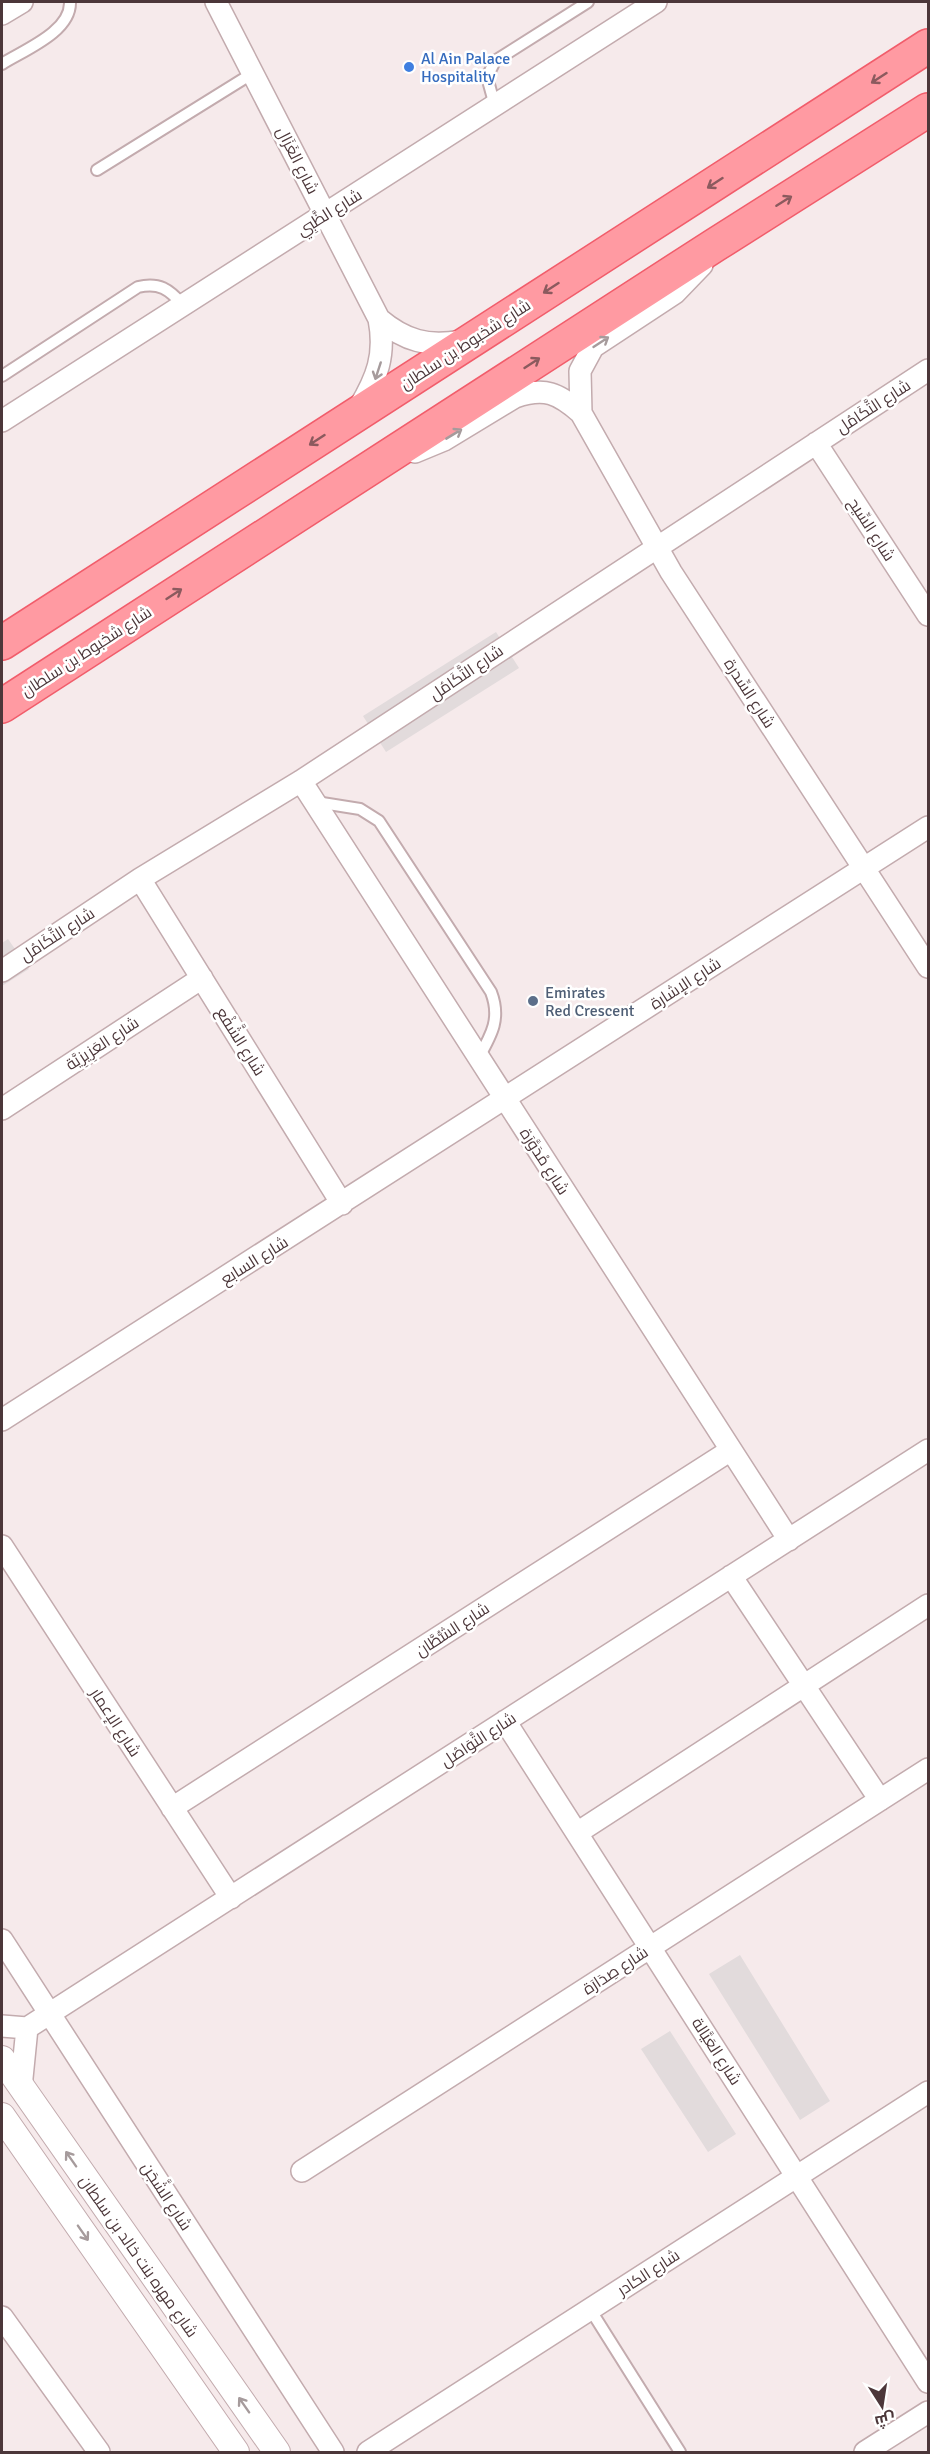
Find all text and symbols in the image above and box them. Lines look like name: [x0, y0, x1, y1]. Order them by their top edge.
place label: Al Ain Palace Hospitality: [421, 49, 510, 87]
marker: Al Ain Palace Hospitality: [402, 60, 416, 74]
one-way arrow: [871, 72, 888, 84]
street label: شارع الغَزَال: [271, 123, 323, 198]
one-way arrow: [707, 177, 724, 189]
street label: شارع الظَّبِي: [293, 184, 367, 243]
one-way arrow: [776, 195, 792, 207]
one-way arrow: [543, 283, 560, 295]
street label: شارع شخبوط بن سلطان: [397, 295, 535, 395]
one-way arrow: [593, 336, 609, 348]
one-way arrow: [523, 357, 540, 369]
one-way arrow: [372, 361, 383, 380]
street label: شارع التَّكَامُل: [832, 374, 915, 439]
one-way arrow: [445, 428, 462, 440]
one-way arrow: [309, 435, 326, 447]
street label: شارع السِّيح: [842, 494, 899, 566]
one-way arrow: [165, 588, 182, 600]
street label: شارع شخبوط بن سلطان: [18, 602, 156, 702]
street label: شارع التَّكَامُل: [425, 640, 508, 706]
street label: شارع السِّدرة: [718, 655, 779, 733]
street label: شارع التَّكَامُل: [16, 902, 99, 967]
street label: شارع الإشارة: [646, 953, 725, 1015]
place label: Emirates Red Crescent: [545, 983, 635, 1021]
marker: Emirates Red Crescent: [526, 994, 540, 1008]
street label: شارع الشَّفْع: [210, 1002, 272, 1080]
street label: شارع العَزِيزِيَّة: [62, 1013, 143, 1076]
street label: شارع مْدَوَّرَة: [514, 1124, 573, 1199]
street label: شارع السابع: [217, 1232, 293, 1290]
street label: شارع الشُّطَّان: [412, 1598, 494, 1662]
street label: شارع الإعمار: [84, 1683, 145, 1761]
street label: شارع التَّوَاصُل: [436, 1707, 521, 1772]
street label: شارع صِدَارَة: [579, 1942, 653, 2000]
street label: شارع العَيَّالة: [686, 2014, 745, 2090]
one-way arrow: [65, 2151, 77, 2168]
street label: شارع الشَّجَن: [136, 2156, 199, 2235]
street label: شارع مهره بنت خالد بن سلطان: [74, 2172, 202, 2342]
one-way arrow: [77, 2224, 89, 2240]
street label: شارع الكادر: [613, 2245, 684, 2302]
north arrow: [852, 2376, 912, 2436]
one-way arrow: [238, 2397, 250, 2413]
text: ش: [873, 2408, 897, 2432]

